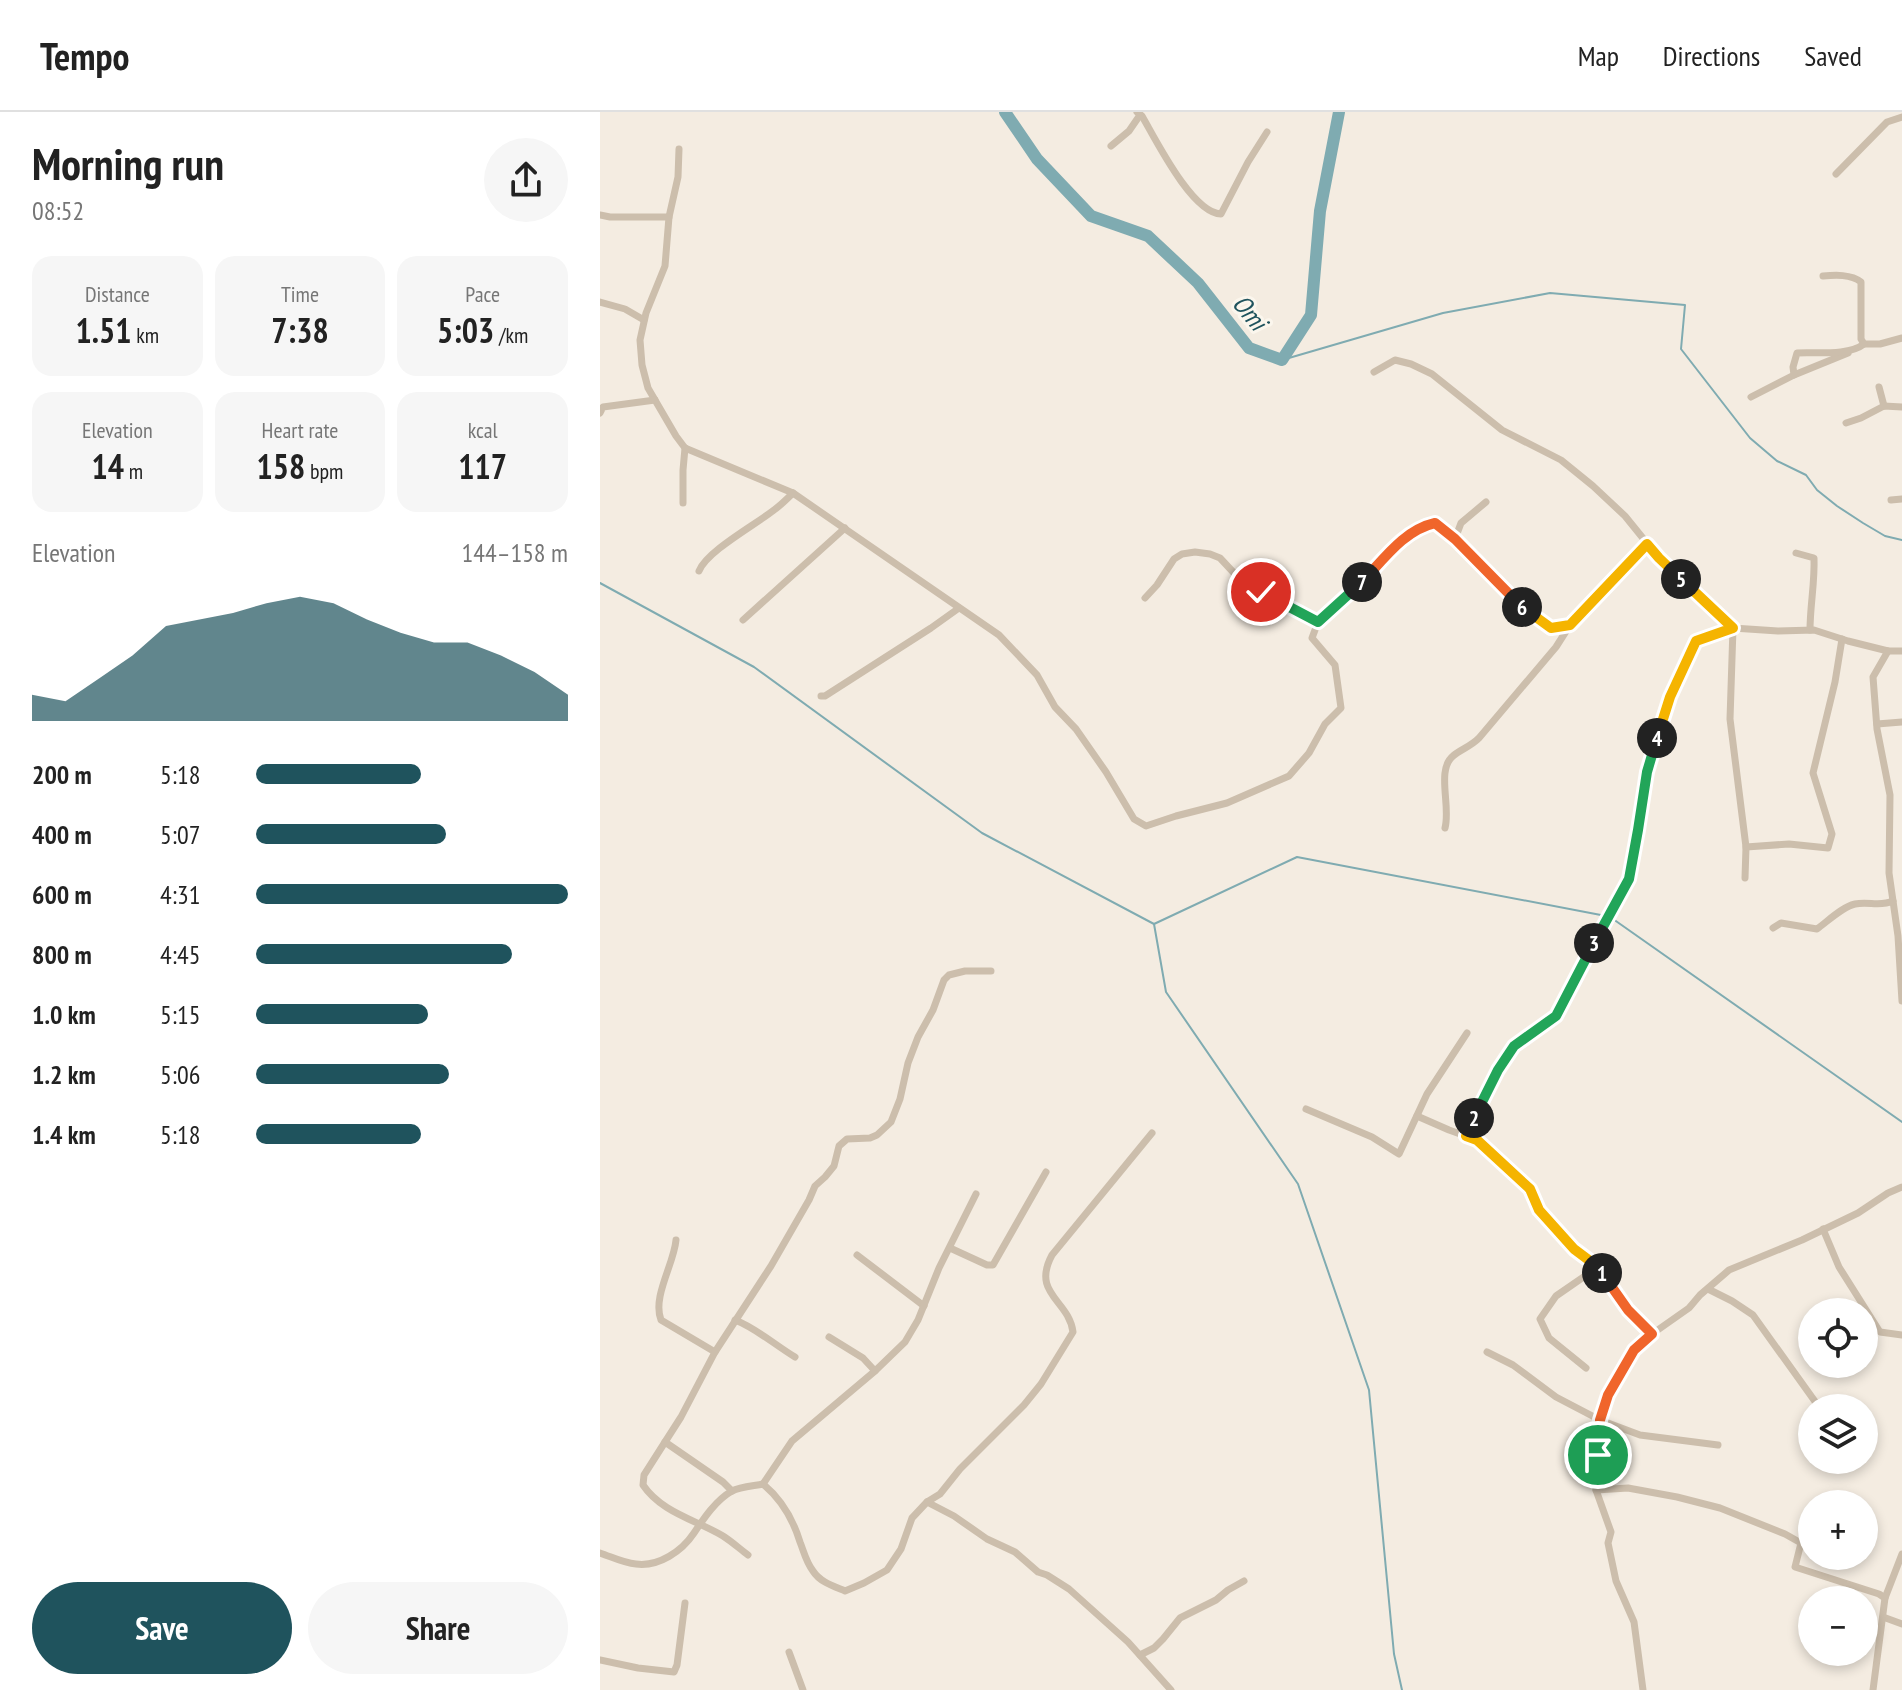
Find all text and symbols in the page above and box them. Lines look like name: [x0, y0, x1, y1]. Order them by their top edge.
text: Tempo: [40, 31, 129, 80]
text: Map: [1578, 37, 1619, 74]
text: Directions: [1663, 37, 1760, 74]
text: Saved: [1804, 37, 1862, 74]
text: Morning run: [32, 135, 224, 192]
button: share: [484, 138, 568, 222]
text: 08:52: [32, 194, 84, 227]
text: Distance: [85, 280, 150, 308]
text: Time: [281, 280, 319, 308]
text: Pace: [465, 280, 500, 308]
water label: Omi: [1226, 287, 1277, 339]
text: 1.51: [76, 308, 132, 352]
text: 7:38: [271, 308, 329, 352]
text: 5:03: [437, 308, 494, 352]
text: km: [132, 321, 159, 349]
text: /km: [494, 321, 528, 349]
text: Elevation: [82, 416, 153, 444]
text: Heart rate: [262, 416, 338, 444]
text: kcal: [468, 416, 498, 444]
text: 14: [92, 444, 124, 488]
text: 158: [257, 444, 305, 488]
text: 117: [458, 444, 507, 488]
text: m: [124, 457, 143, 485]
text: bpm: [305, 457, 343, 485]
text: Elevation: [32, 536, 115, 569]
text: 144–158 m: [462, 536, 568, 569]
pin: [1227, 558, 1295, 626]
pin: 5: [1661, 559, 1701, 599]
pin: 7: [1342, 562, 1382, 602]
text: 5: [1676, 565, 1686, 593]
text: 7: [1357, 568, 1367, 596]
icon: check: [1239, 570, 1283, 614]
pin: 6: [1502, 587, 1542, 627]
text: 6: [1517, 593, 1527, 621]
pin: 4: [1637, 718, 1677, 758]
text: 4: [1652, 724, 1662, 752]
text: 200 m: [32, 758, 92, 791]
text: 5:18: [160, 758, 200, 791]
text: 400 m: [32, 818, 92, 851]
text: 5:07: [160, 818, 200, 851]
text: 600 m: [32, 878, 92, 911]
text: 4:31: [160, 878, 200, 911]
pin: 3: [1574, 923, 1614, 963]
text: 3: [1589, 929, 1599, 957]
text: 800 m: [32, 938, 92, 971]
text: 4:45: [160, 938, 200, 971]
text: 1.0 km: [32, 998, 96, 1031]
text: 5:15: [160, 998, 200, 1031]
text: 1.2 km: [32, 1058, 96, 1091]
text: 5:06: [160, 1058, 200, 1091]
pin: 2: [1454, 1098, 1494, 1138]
text: 2: [1469, 1104, 1479, 1132]
text: 1.4 km: [32, 1118, 96, 1151]
text: 5:18: [160, 1118, 200, 1151]
pin: 1: [1582, 1253, 1622, 1293]
text: 1: [1597, 1259, 1607, 1287]
map controls: [1798, 1298, 1878, 1666]
button: locate: [1798, 1298, 1878, 1378]
button: layers: [1798, 1394, 1878, 1474]
pin: [1564, 1421, 1632, 1489]
icon: arrive: [1576, 1433, 1620, 1477]
button: +: [1798, 1490, 1878, 1570]
button: Save: [32, 1582, 292, 1674]
button: Share: [308, 1582, 568, 1674]
button: −: [1798, 1586, 1878, 1666]

